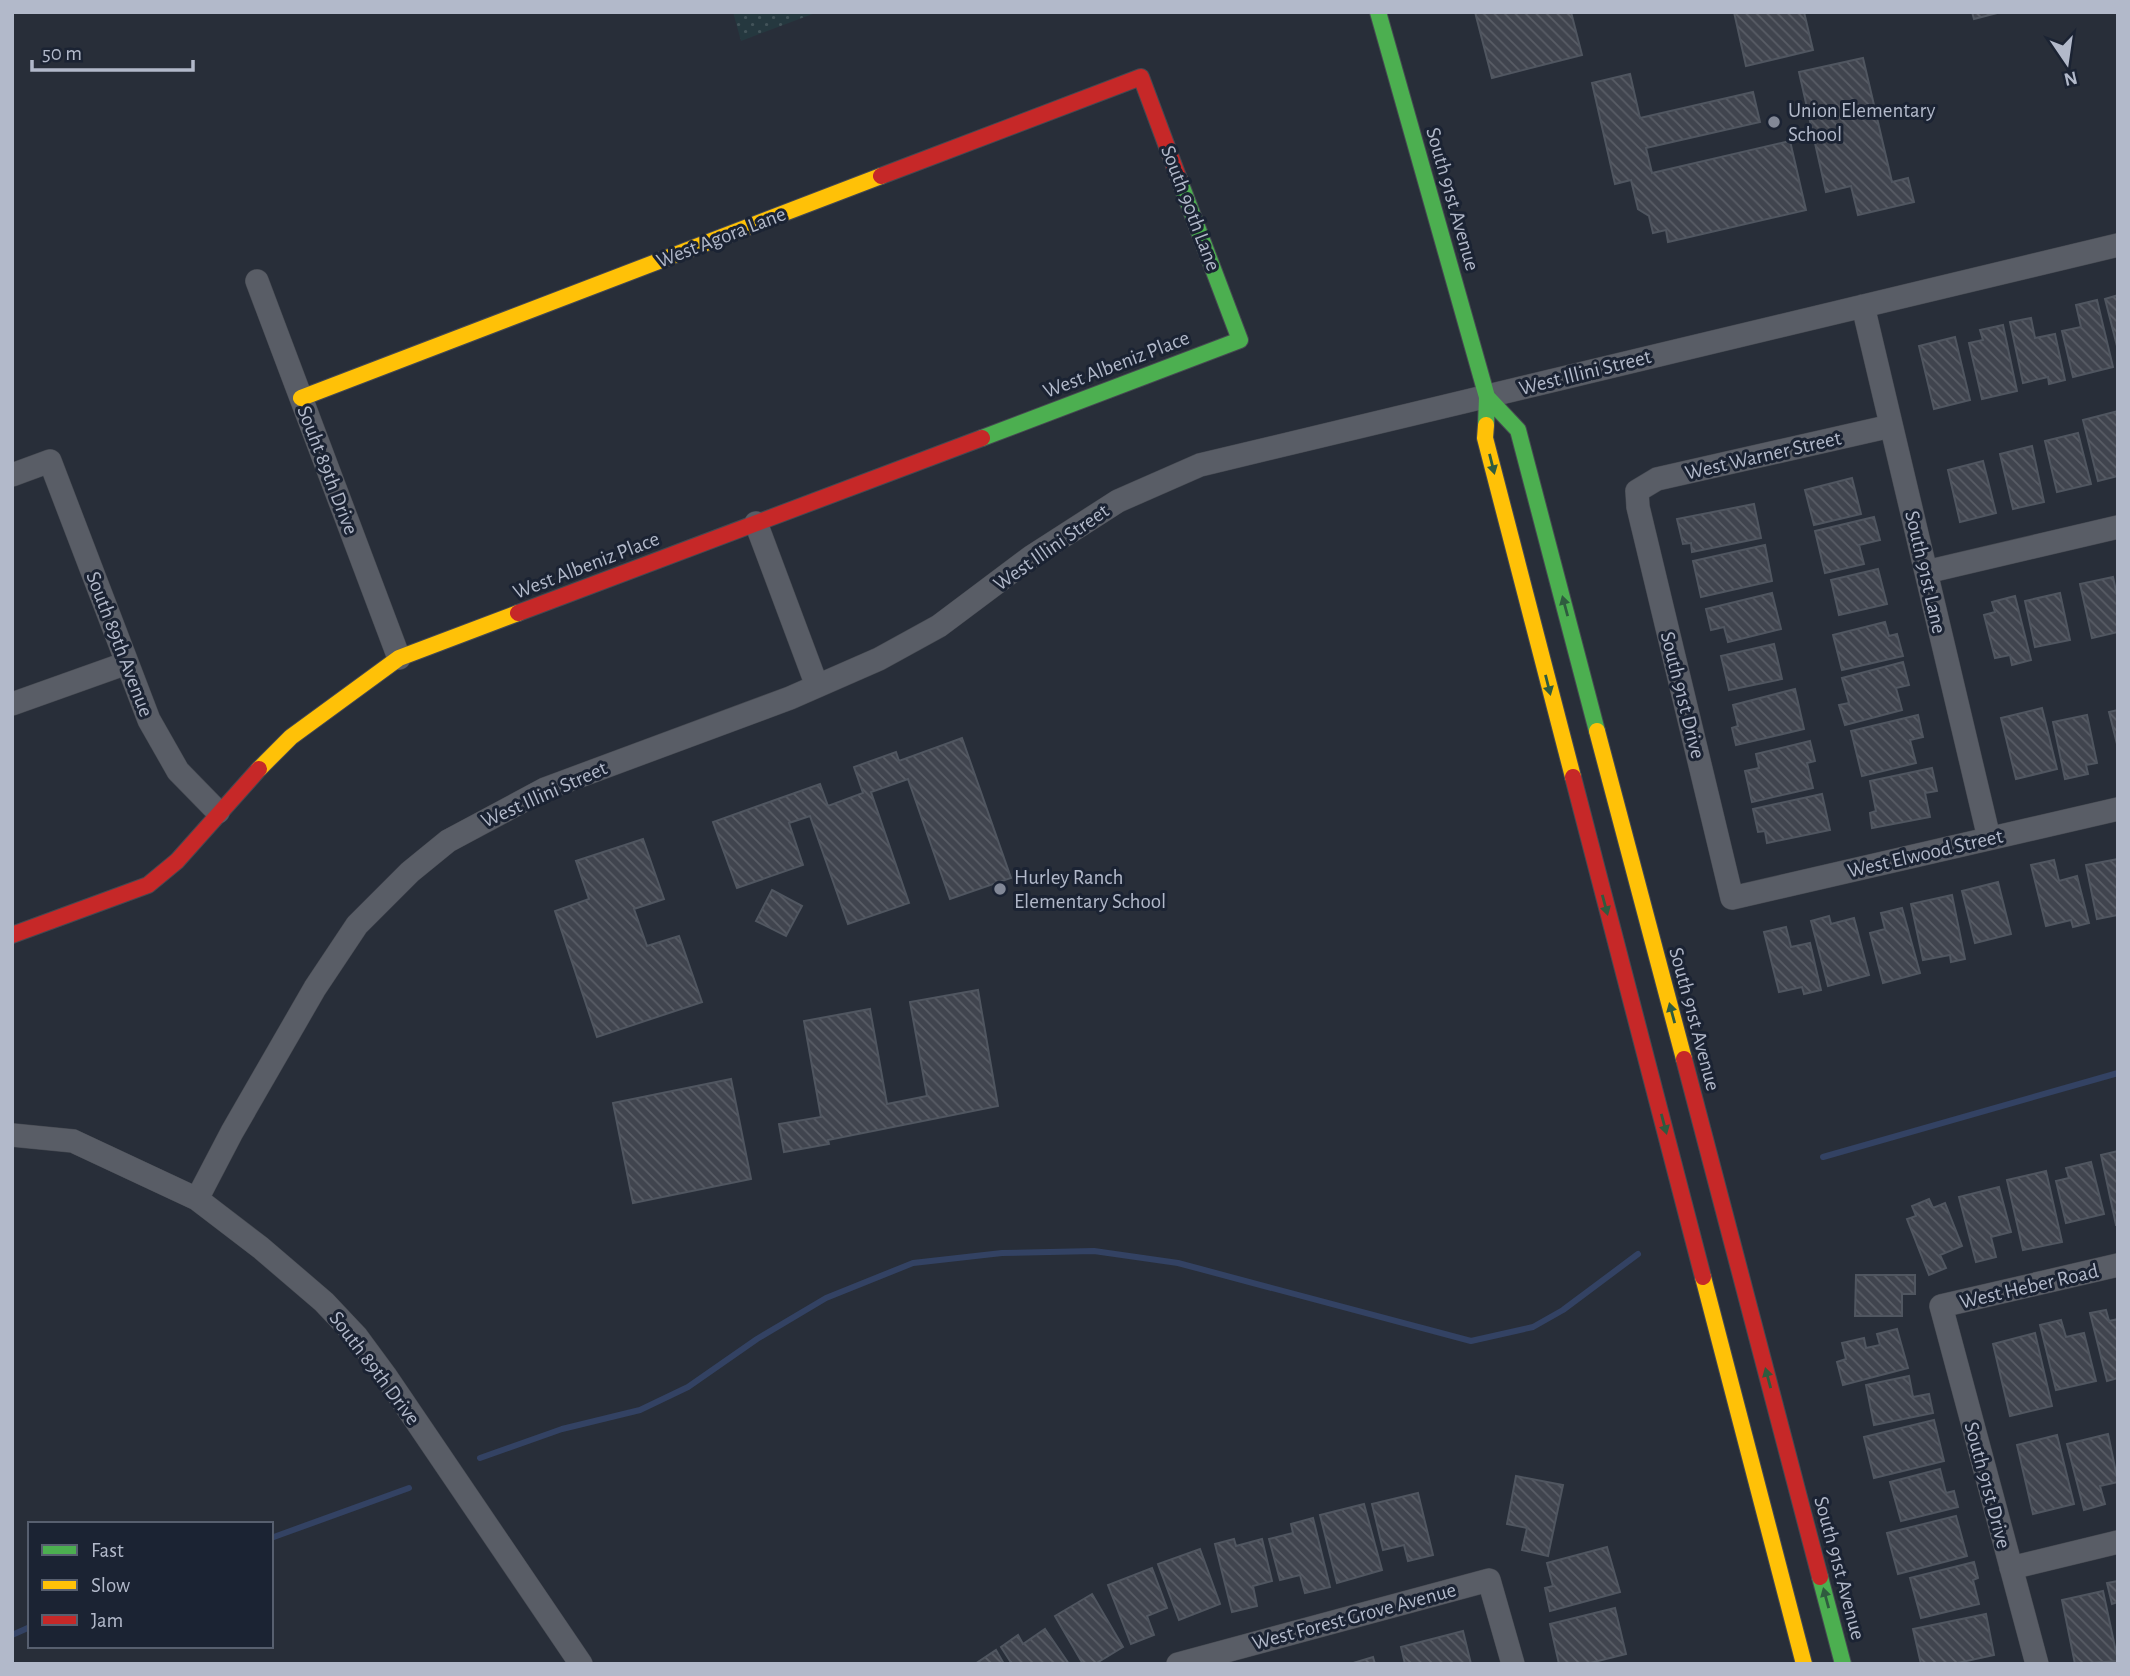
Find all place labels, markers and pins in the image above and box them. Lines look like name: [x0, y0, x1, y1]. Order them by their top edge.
place label: Union Elementary School: [1788, 100, 1936, 145]
marker: Union Elementary School: [1766, 114, 1782, 130]
place label: Hurley Ranch Elementary School: [1014, 867, 1166, 912]
marker: Hurley Ranch Elementary School: [992, 881, 1008, 897]

